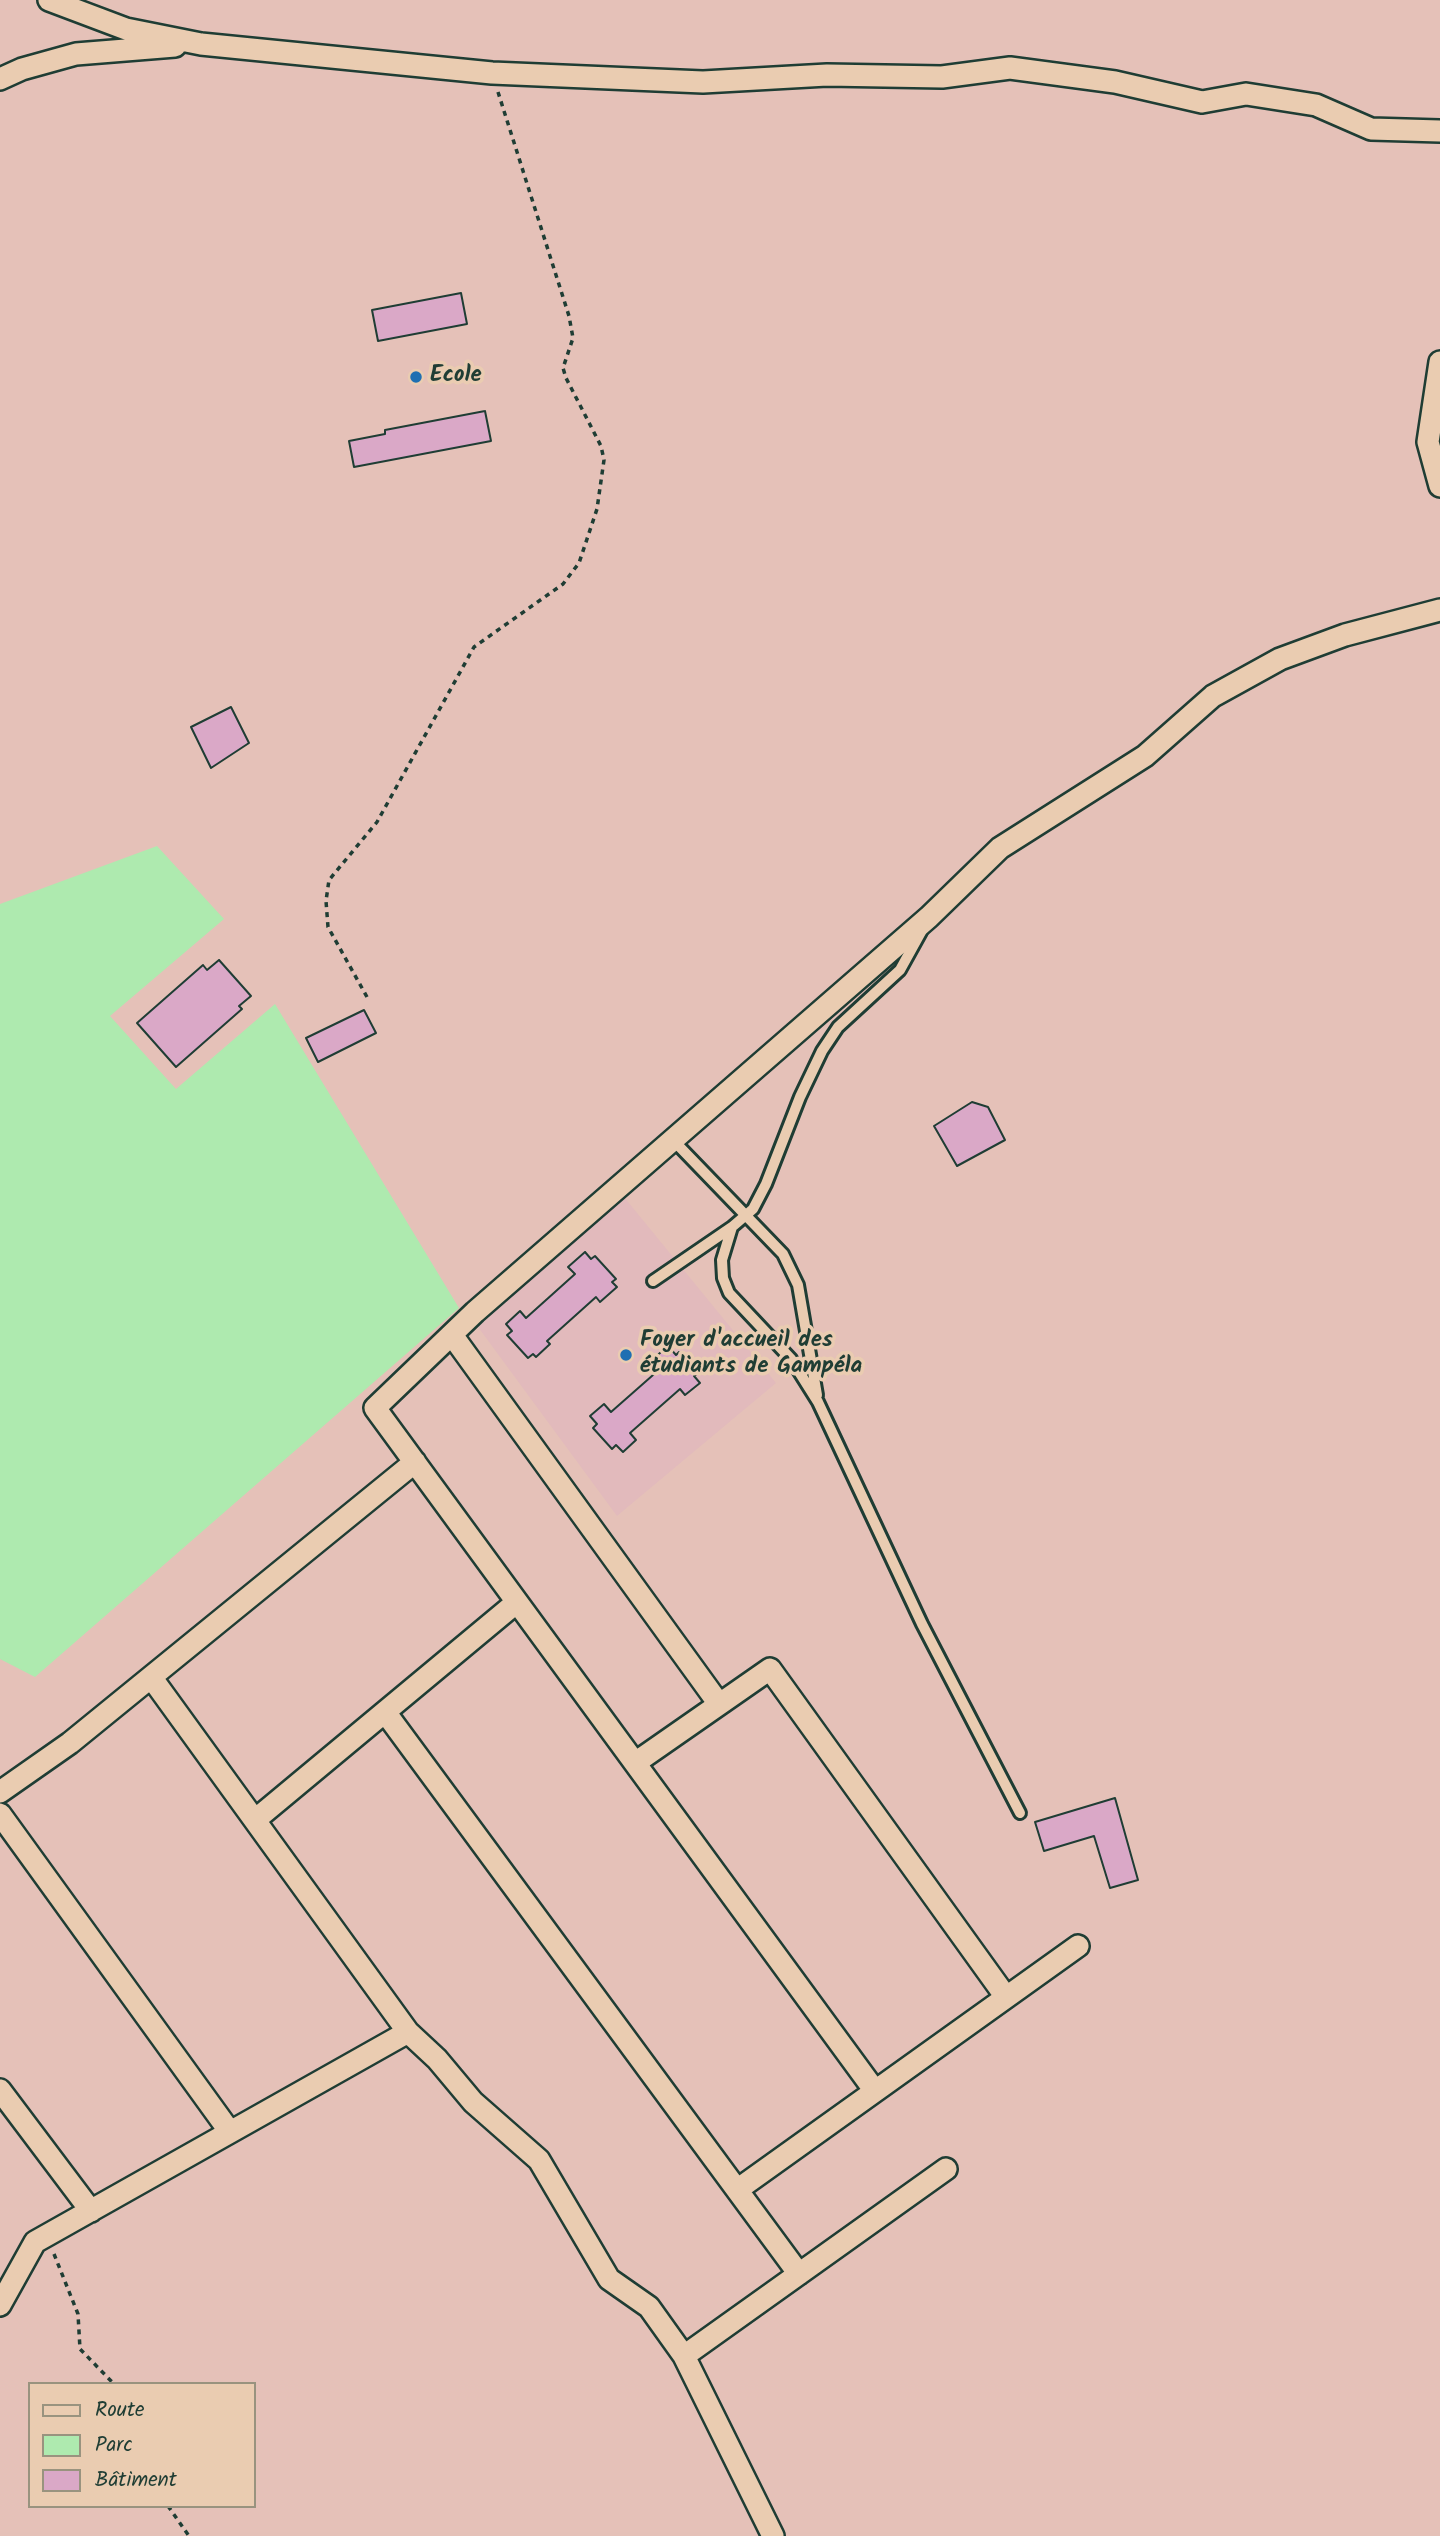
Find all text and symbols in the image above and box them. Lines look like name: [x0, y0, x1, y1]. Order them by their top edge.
place label: Ecole: [430, 363, 482, 391]
marker: Ecole: [408, 369, 424, 385]
place label: Foyer d'accueil des étudiants de Gampéla: [640, 1328, 862, 1382]
marker: Foyer d'accueil des étudiants de Gampéla: [618, 1347, 634, 1363]
legend: [28, 2382, 256, 2508]
text: Route: [95, 2394, 144, 2427]
text: Parc: [95, 2429, 133, 2462]
text: Bâtiment: [95, 2464, 177, 2497]

